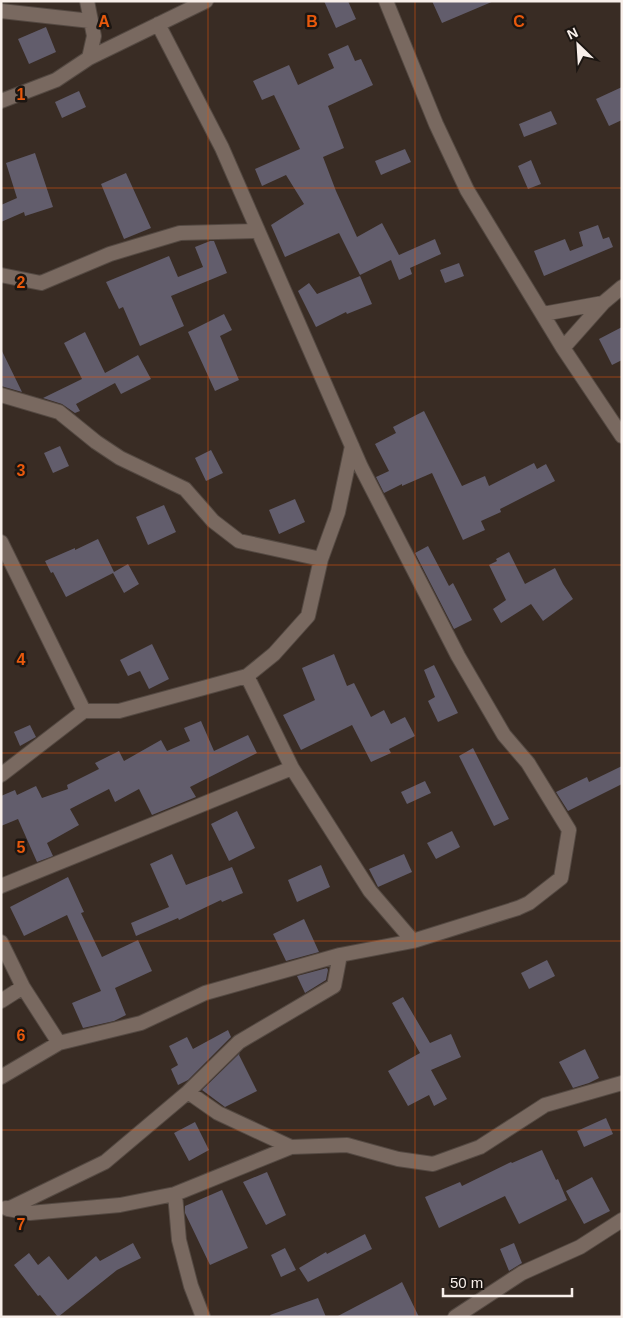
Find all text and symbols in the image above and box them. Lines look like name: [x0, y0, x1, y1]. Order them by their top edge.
text: A: [98, 13, 110, 30]
text: B: [306, 13, 318, 30]
text: C: [513, 13, 525, 30]
north arrow: [553, 20, 603, 70]
text: N: [565, 24, 580, 43]
text: 1: [17, 86, 26, 103]
text: 2: [17, 274, 26, 291]
text: 3: [17, 462, 26, 479]
text: 4: [17, 651, 26, 668]
text: 5: [17, 839, 26, 856]
text: 6: [17, 1027, 26, 1044]
text: 7: [17, 1216, 26, 1233]
scale bar: [443, 1266, 572, 1298]
text: 50 m: [450, 1274, 483, 1291]

